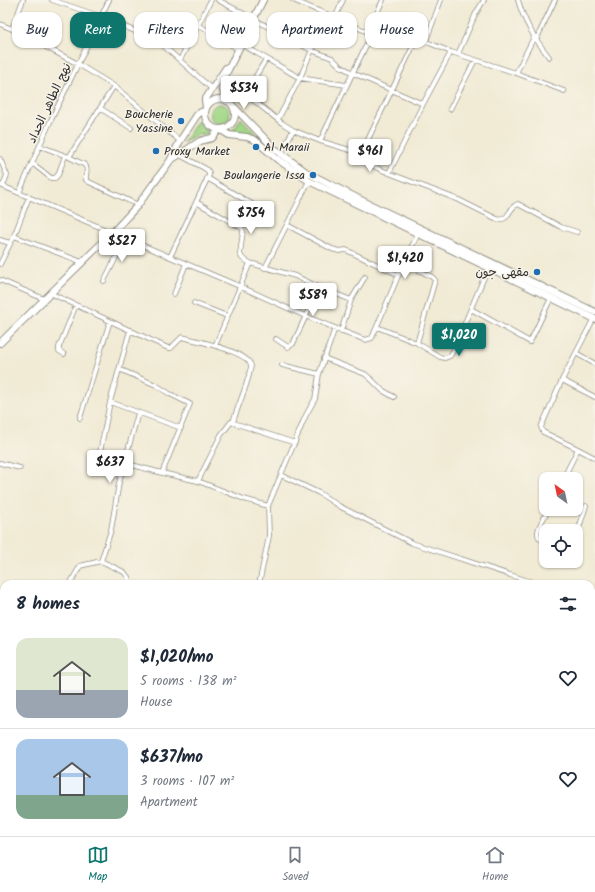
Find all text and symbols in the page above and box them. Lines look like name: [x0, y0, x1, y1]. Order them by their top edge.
chip: Buy: [12, 12, 62, 48]
chip: Rent: [70, 12, 126, 48]
chip: Filters: [134, 12, 198, 48]
chip: New: [206, 12, 259, 48]
chip: Apartment: [267, 12, 357, 48]
chip: House: [365, 12, 428, 48]
street label: نهج الطاهر الحداد: [23, 60, 76, 147]
pin: $534: [220, 76, 268, 110]
text: $534: [230, 78, 258, 99]
place label: Boucherie Yassine: [125, 105, 174, 138]
marker: Boucherie Yassine: [176, 116, 186, 126]
place label: Al Maraii: [264, 138, 311, 157]
pin: $961: [346, 139, 394, 173]
text: $961: [357, 141, 383, 162]
place label: Proxy Market: [164, 142, 231, 161]
marker: Al Maraii: [251, 142, 261, 152]
marker: Proxy Market: [151, 146, 161, 156]
place label: Boulangerie Issa: [223, 166, 305, 185]
marker: Boulangerie Issa: [308, 170, 318, 180]
pin: $754: [227, 201, 275, 235]
text: $754: [237, 203, 265, 224]
pin: $527: [98, 229, 146, 263]
text: $527: [108, 231, 136, 252]
pin: $1,420: [372, 246, 438, 280]
text: $1,420: [387, 248, 423, 269]
place label: مقهى جون: [475, 263, 529, 282]
marker: مقهى جون: [532, 267, 542, 277]
pin: $589: [289, 283, 337, 317]
text: $589: [299, 285, 327, 306]
pin: $1,020: [426, 323, 492, 357]
text: $1,020: [441, 325, 477, 346]
pin: $637: [86, 450, 134, 484]
text: $637: [96, 452, 124, 473]
north arrow: [539, 472, 583, 516]
map controls: [539, 472, 583, 568]
button: locate: [539, 524, 583, 568]
text: 8 homes: [16, 591, 80, 618]
icon: filters: [557, 593, 579, 615]
text: $1,020/mo: [140, 644, 213, 671]
icon: home: [48, 654, 96, 702]
icon: heart: [557, 667, 579, 689]
text: 5 rooms · 138 m²: [140, 671, 237, 692]
text: House: [140, 692, 172, 713]
text: $637/mo: [140, 744, 203, 771]
icon: home: [48, 755, 96, 803]
icon: heart: [557, 768, 579, 790]
text: 3 rooms · 107 m²: [140, 771, 234, 792]
text: Apartment: [140, 792, 198, 813]
tab: Map: [87, 844, 109, 886]
tab: Saved: [282, 844, 309, 886]
tab: Home: [482, 844, 508, 886]

